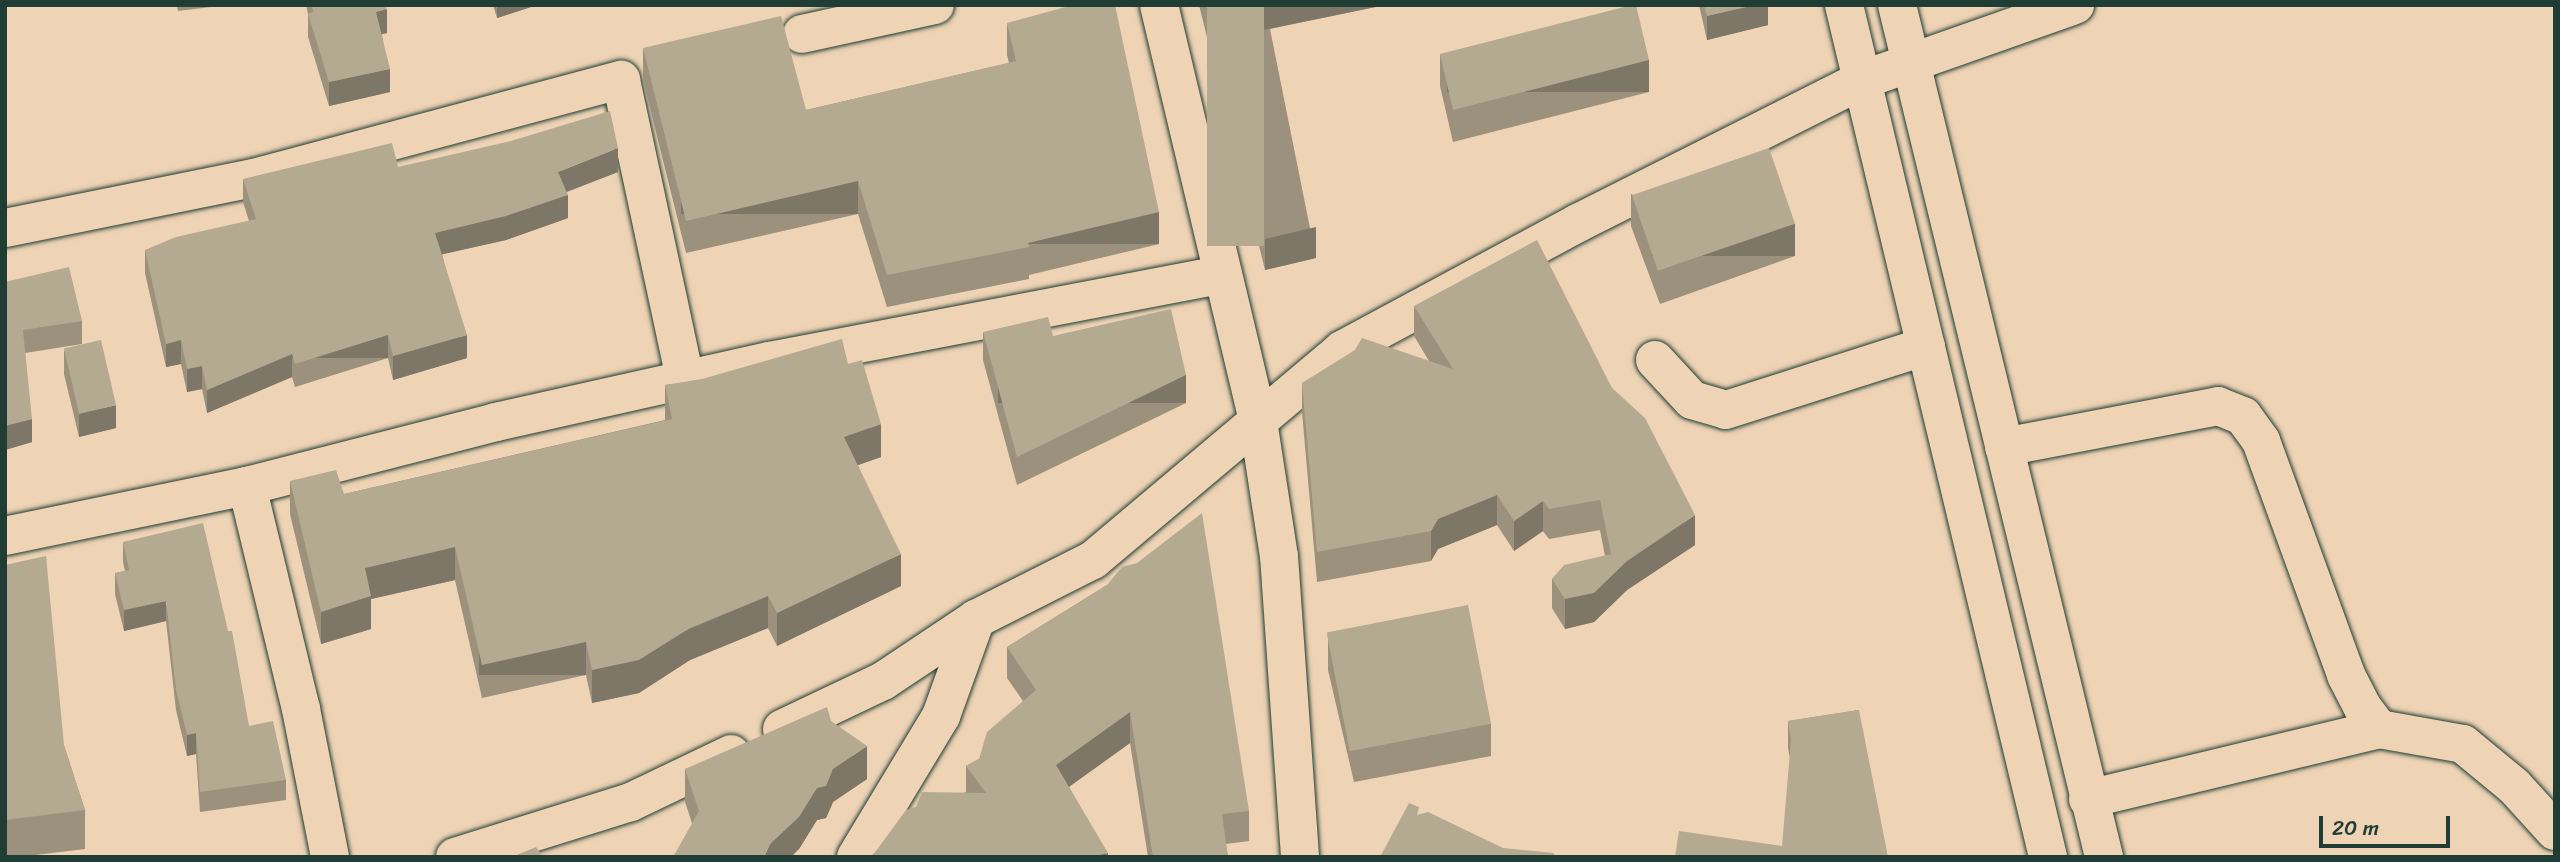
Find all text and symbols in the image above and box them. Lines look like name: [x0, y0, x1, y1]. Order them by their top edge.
scale bar: [2322, 802, 2453, 846]
text: 20 m: [2332, 809, 2379, 847]

